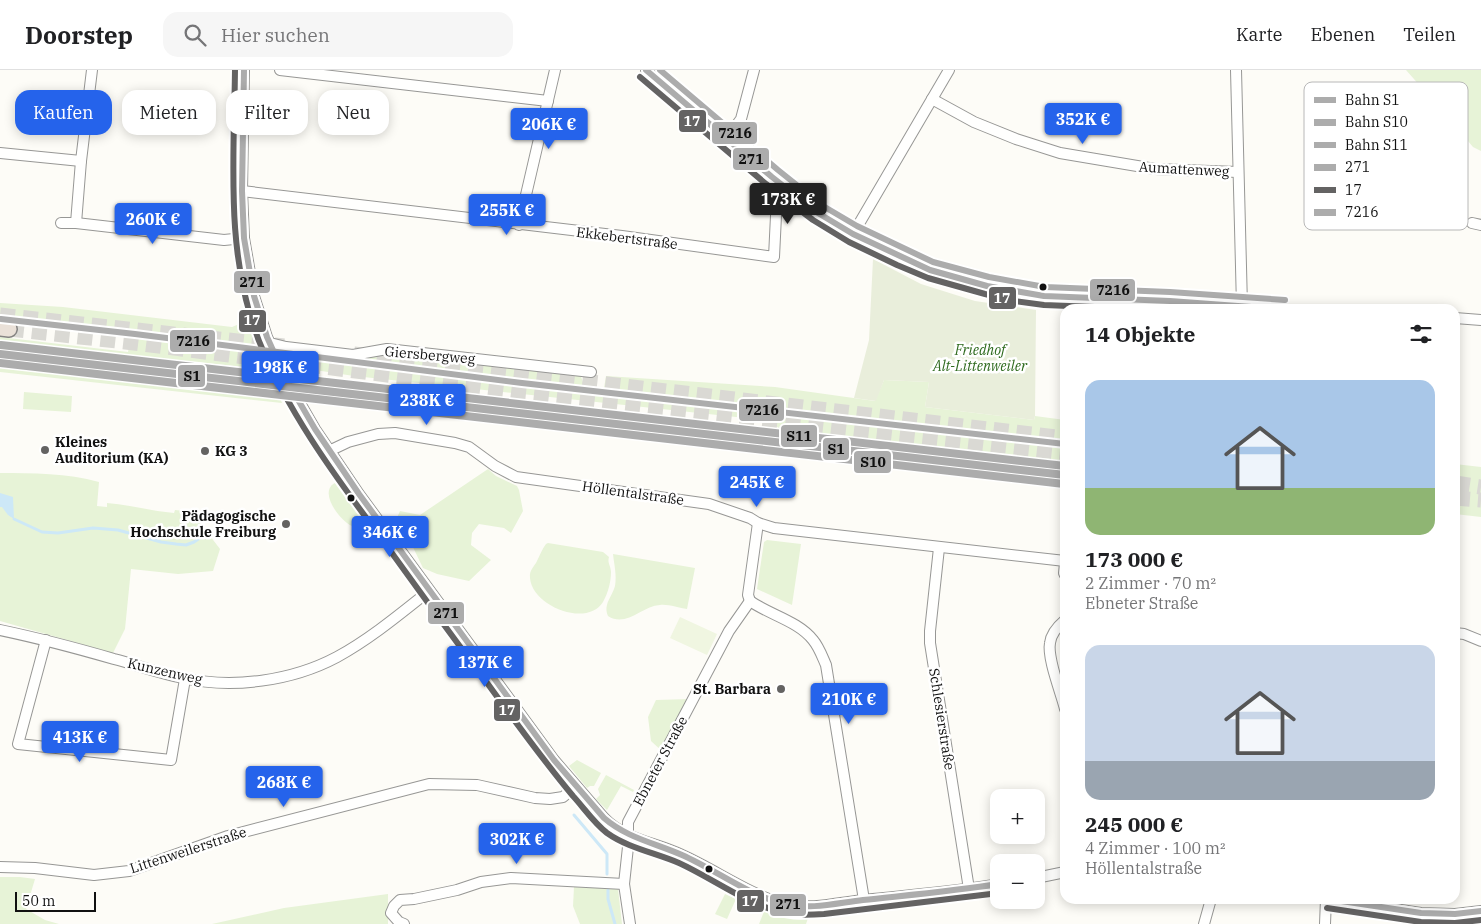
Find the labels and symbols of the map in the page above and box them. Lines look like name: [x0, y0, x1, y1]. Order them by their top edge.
legend: [1304, 82, 1468, 230]
text: Bahn S1: [1345, 91, 1400, 109]
pin: 352K €: [1042, 102, 1124, 145]
pin: 206K €: [508, 108, 590, 150]
line badge: 17: [678, 109, 707, 133]
text: 17: [684, 112, 700, 130]
text: Bahn S10: [1345, 113, 1408, 131]
line badge: 7216: [711, 121, 758, 145]
text: 7216: [718, 124, 752, 142]
text: Bahn S11: [1345, 136, 1408, 154]
line badge: 271: [732, 147, 770, 171]
text: 271: [738, 150, 764, 168]
street label: Aumattenweg: [1138, 158, 1230, 180]
text: 271: [1345, 158, 1370, 176]
text: 17: [1345, 181, 1362, 199]
pin: 173K €: [747, 182, 829, 225]
pin: 255K €: [466, 194, 548, 236]
pin: 260K €: [112, 202, 194, 245]
text: 7216: [1345, 203, 1379, 221]
street label: Ekkebertstraße: [575, 223, 679, 253]
line badge: 271: [233, 270, 271, 294]
text: 271: [239, 273, 265, 291]
line badge: 7216: [1089, 278, 1136, 302]
text: 7216: [1096, 281, 1130, 299]
unlabelled marker: [1038, 282, 1048, 292]
line badge: 17: [988, 286, 1017, 310]
text: 17: [994, 289, 1010, 307]
line badge: 17: [238, 309, 267, 333]
text: 17: [244, 311, 260, 329]
line badge: 7216: [169, 329, 216, 353]
text: 7216: [176, 332, 210, 350]
park label: Friedhof Alt-Littenweiler: [932, 341, 1028, 375]
street label: Giersbergweg: [384, 342, 476, 368]
pin: 198K €: [239, 350, 321, 393]
line badge: S1: [177, 364, 206, 388]
text: S1: [183, 367, 201, 385]
pin: 238K €: [386, 384, 468, 426]
line badge: 7216: [738, 398, 785, 422]
text: 7216: [745, 401, 779, 419]
line badge: S11: [780, 424, 818, 448]
text: S11: [786, 427, 812, 445]
place label: Kleines Auditorium (KA): [55, 433, 168, 467]
line badge: S1: [822, 437, 850, 461]
text: S1: [827, 440, 845, 458]
place label: KG 3: [215, 442, 248, 460]
marker: Kleines Auditorium (KA): [39, 444, 51, 456]
marker: KG 3: [199, 445, 211, 457]
line badge: S10: [853, 450, 892, 474]
text: S10: [860, 453, 886, 471]
pin: 245K €: [716, 466, 798, 508]
street label: Höllentalstraße: [581, 477, 685, 509]
unlabelled marker: [346, 493, 356, 503]
place label: Pädagogische Hochschule Freiburg: [130, 507, 277, 541]
pin: 346K €: [349, 516, 431, 558]
marker: Pädagogische Hochschule Freiburg: [280, 518, 292, 530]
line badge: 271: [427, 601, 465, 625]
text: 271: [433, 604, 459, 622]
pin: 137K €: [444, 646, 526, 688]
street label: Kunzenweg: [126, 654, 205, 688]
street label: Schlesierstraße: [925, 667, 959, 771]
place label: St. Barbara: [693, 680, 771, 698]
pin: 210K €: [808, 682, 890, 725]
marker: St. Barbara: [775, 683, 787, 695]
line badge: 17: [493, 698, 521, 722]
text: 17: [499, 701, 515, 719]
street label: Ebneter Straße: [629, 713, 691, 809]
pin: 413K €: [39, 720, 121, 763]
pin: 268K €: [243, 766, 325, 808]
pin: 302K €: [476, 822, 558, 865]
street label: Littenweilerstraße: [127, 823, 249, 877]
unlabelled marker: [704, 864, 714, 874]
scale bar: [15, 889, 96, 912]
line badge: 17: [736, 889, 765, 913]
text: 17: [742, 892, 758, 910]
line badge: 271: [769, 893, 807, 917]
text: 271: [775, 895, 801, 913]

